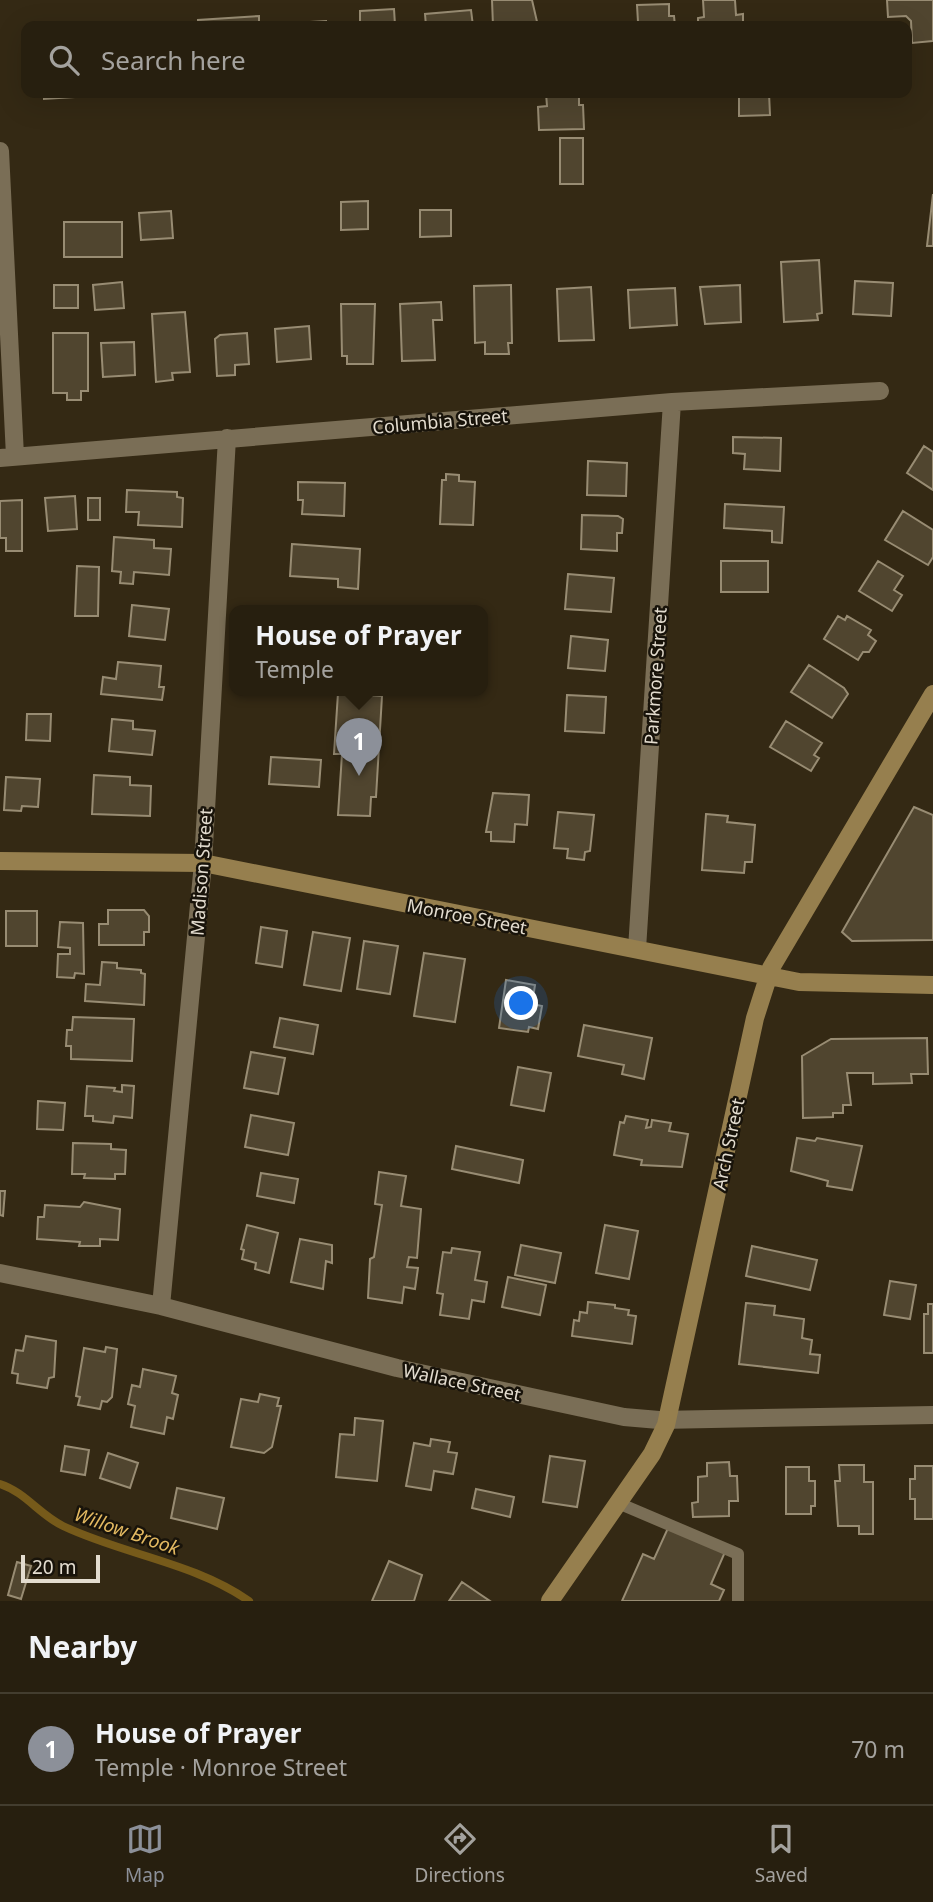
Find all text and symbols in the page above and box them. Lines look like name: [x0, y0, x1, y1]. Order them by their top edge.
search box: [21, 21, 912, 98]
icon: search: [45, 41, 83, 79]
text: Search here: [101, 42, 246, 78]
street label: Columbia Street: [371, 403, 509, 439]
popup: [229, 605, 488, 696]
street label: Parkmore Street: [638, 606, 672, 746]
text: House of Prayer: [255, 617, 462, 653]
text: Temple: [255, 653, 334, 685]
pin: 1: [336, 718, 382, 776]
street label: Madison Street: [185, 807, 217, 937]
street label: Monroe Street: [405, 893, 529, 939]
your location: [504, 986, 538, 1020]
street label: Arch Street: [707, 1095, 750, 1192]
street label: Wallace Street: [401, 1358, 523, 1406]
water label: Willow Brook: [71, 1501, 183, 1561]
scale bar: [21, 1552, 100, 1584]
text: 20 m: [32, 1554, 76, 1580]
text: Nearby: [28, 1626, 137, 1667]
text: House of Prayer: [95, 1715, 301, 1751]
text: 1: [44, 1733, 58, 1765]
text: 70 m: [851, 1733, 905, 1765]
text: Temple · Monroe Street: [95, 1751, 347, 1783]
tab: Map: [125, 1820, 165, 1888]
tab: Directions: [415, 1820, 505, 1888]
tab: Saved: [755, 1820, 808, 1888]

